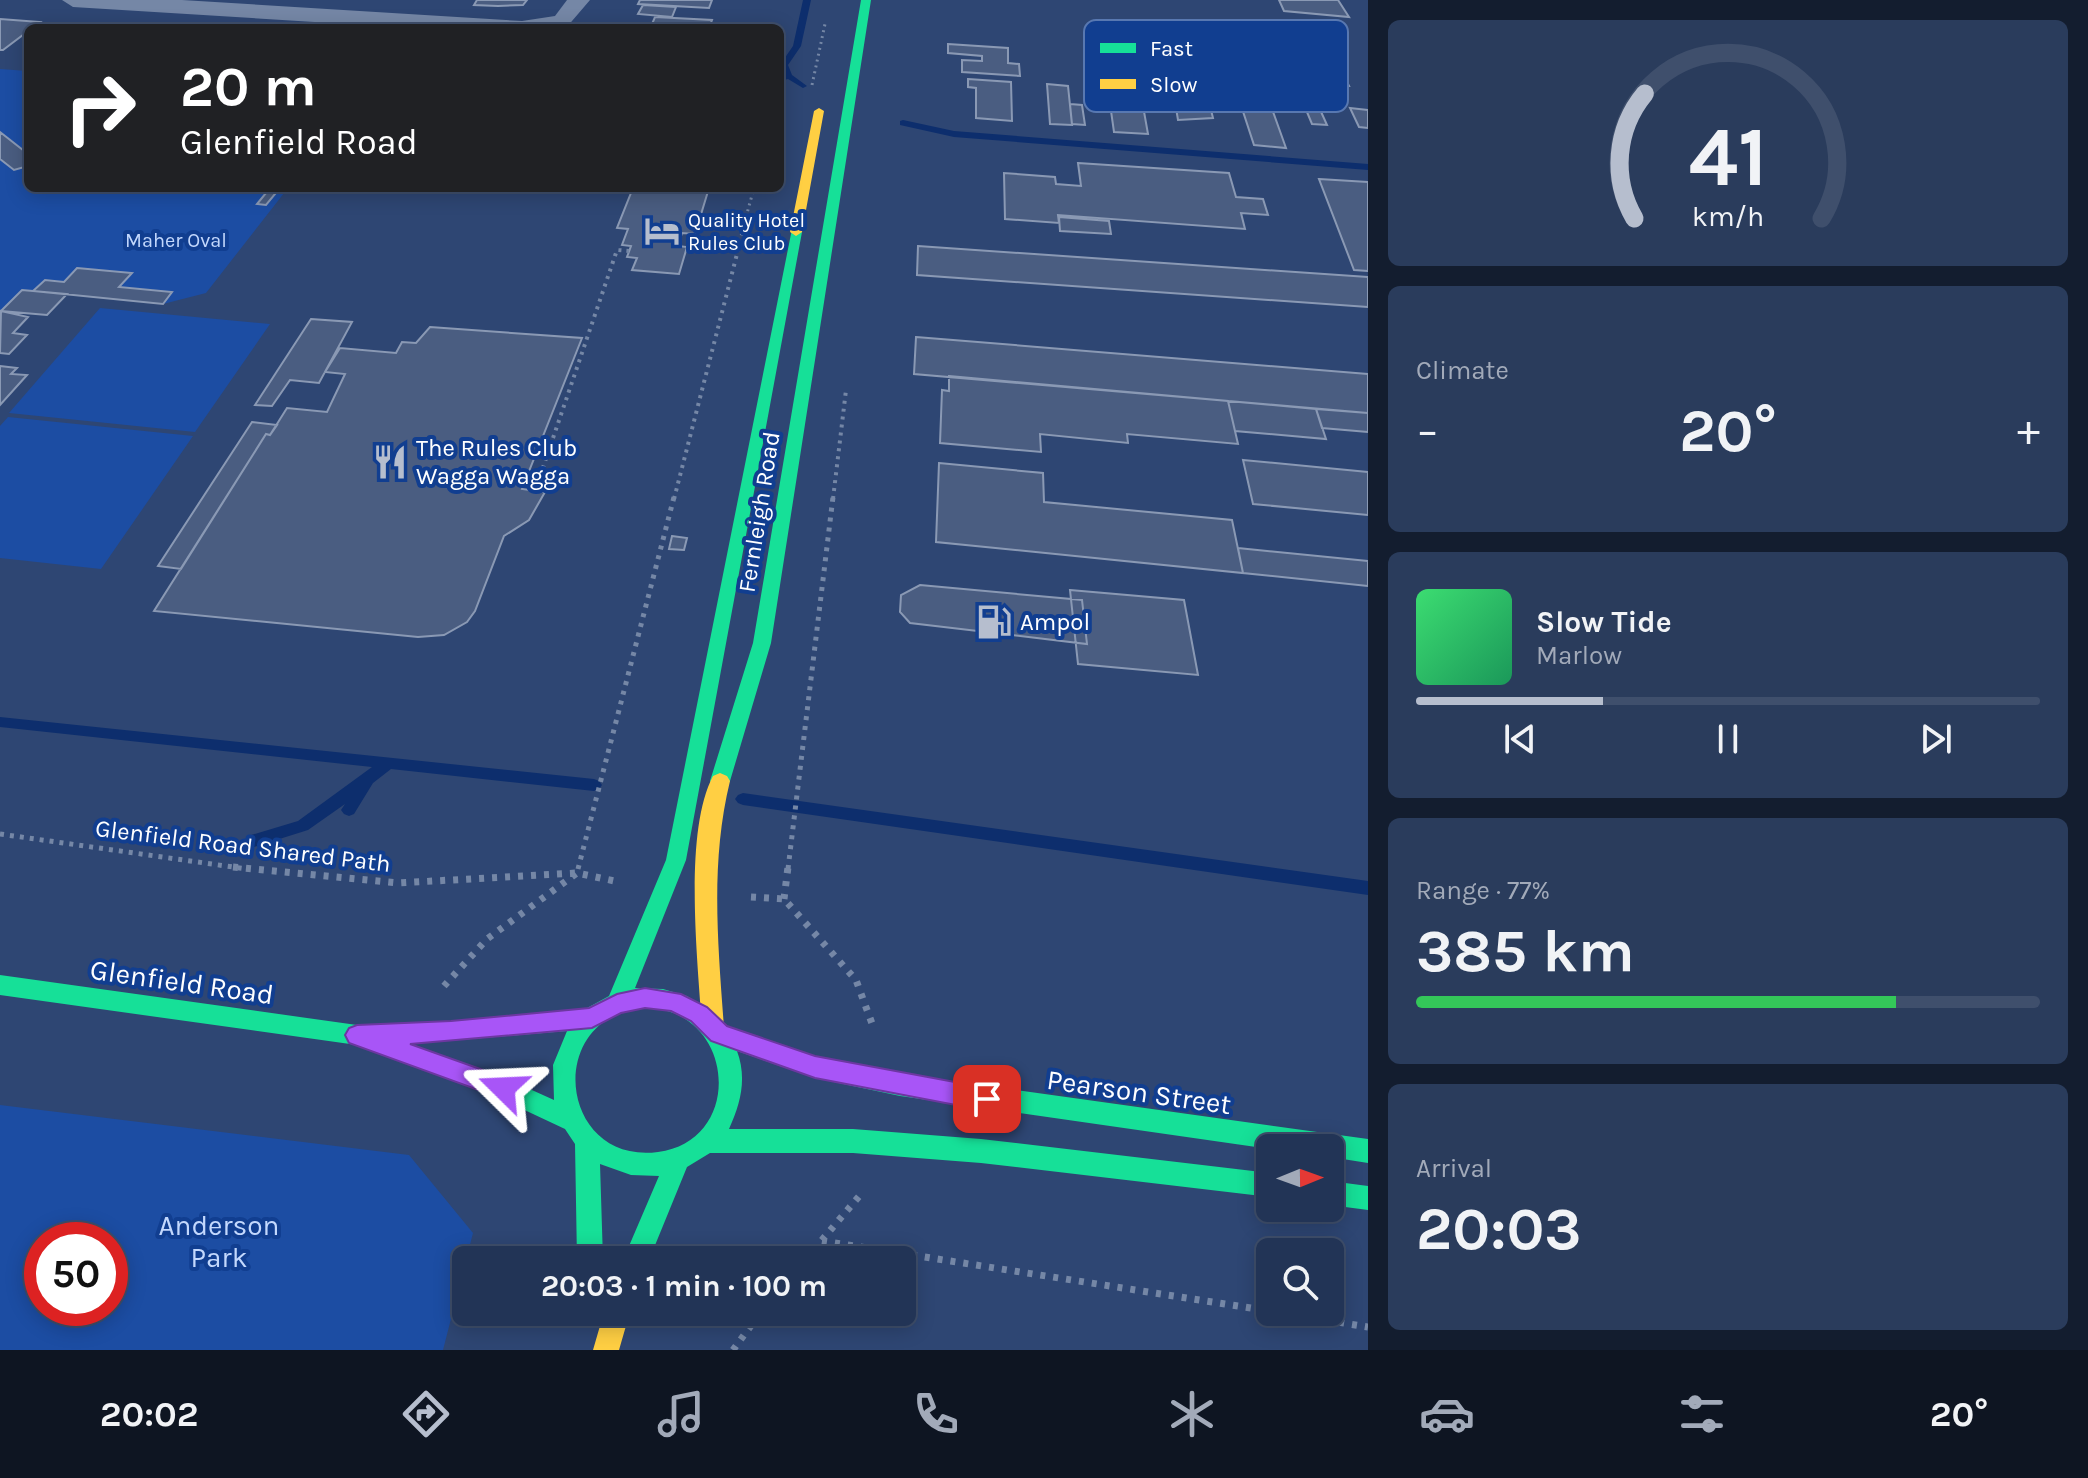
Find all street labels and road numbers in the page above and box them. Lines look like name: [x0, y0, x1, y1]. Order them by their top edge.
street label: Fernleigh Road: [732, 430, 786, 594]
street label: Glenfield Road Shared Path: [94, 814, 392, 878]
street label: Glenfield Road: [88, 953, 276, 1011]
street label: Pearson Street: [1045, 1063, 1233, 1121]

